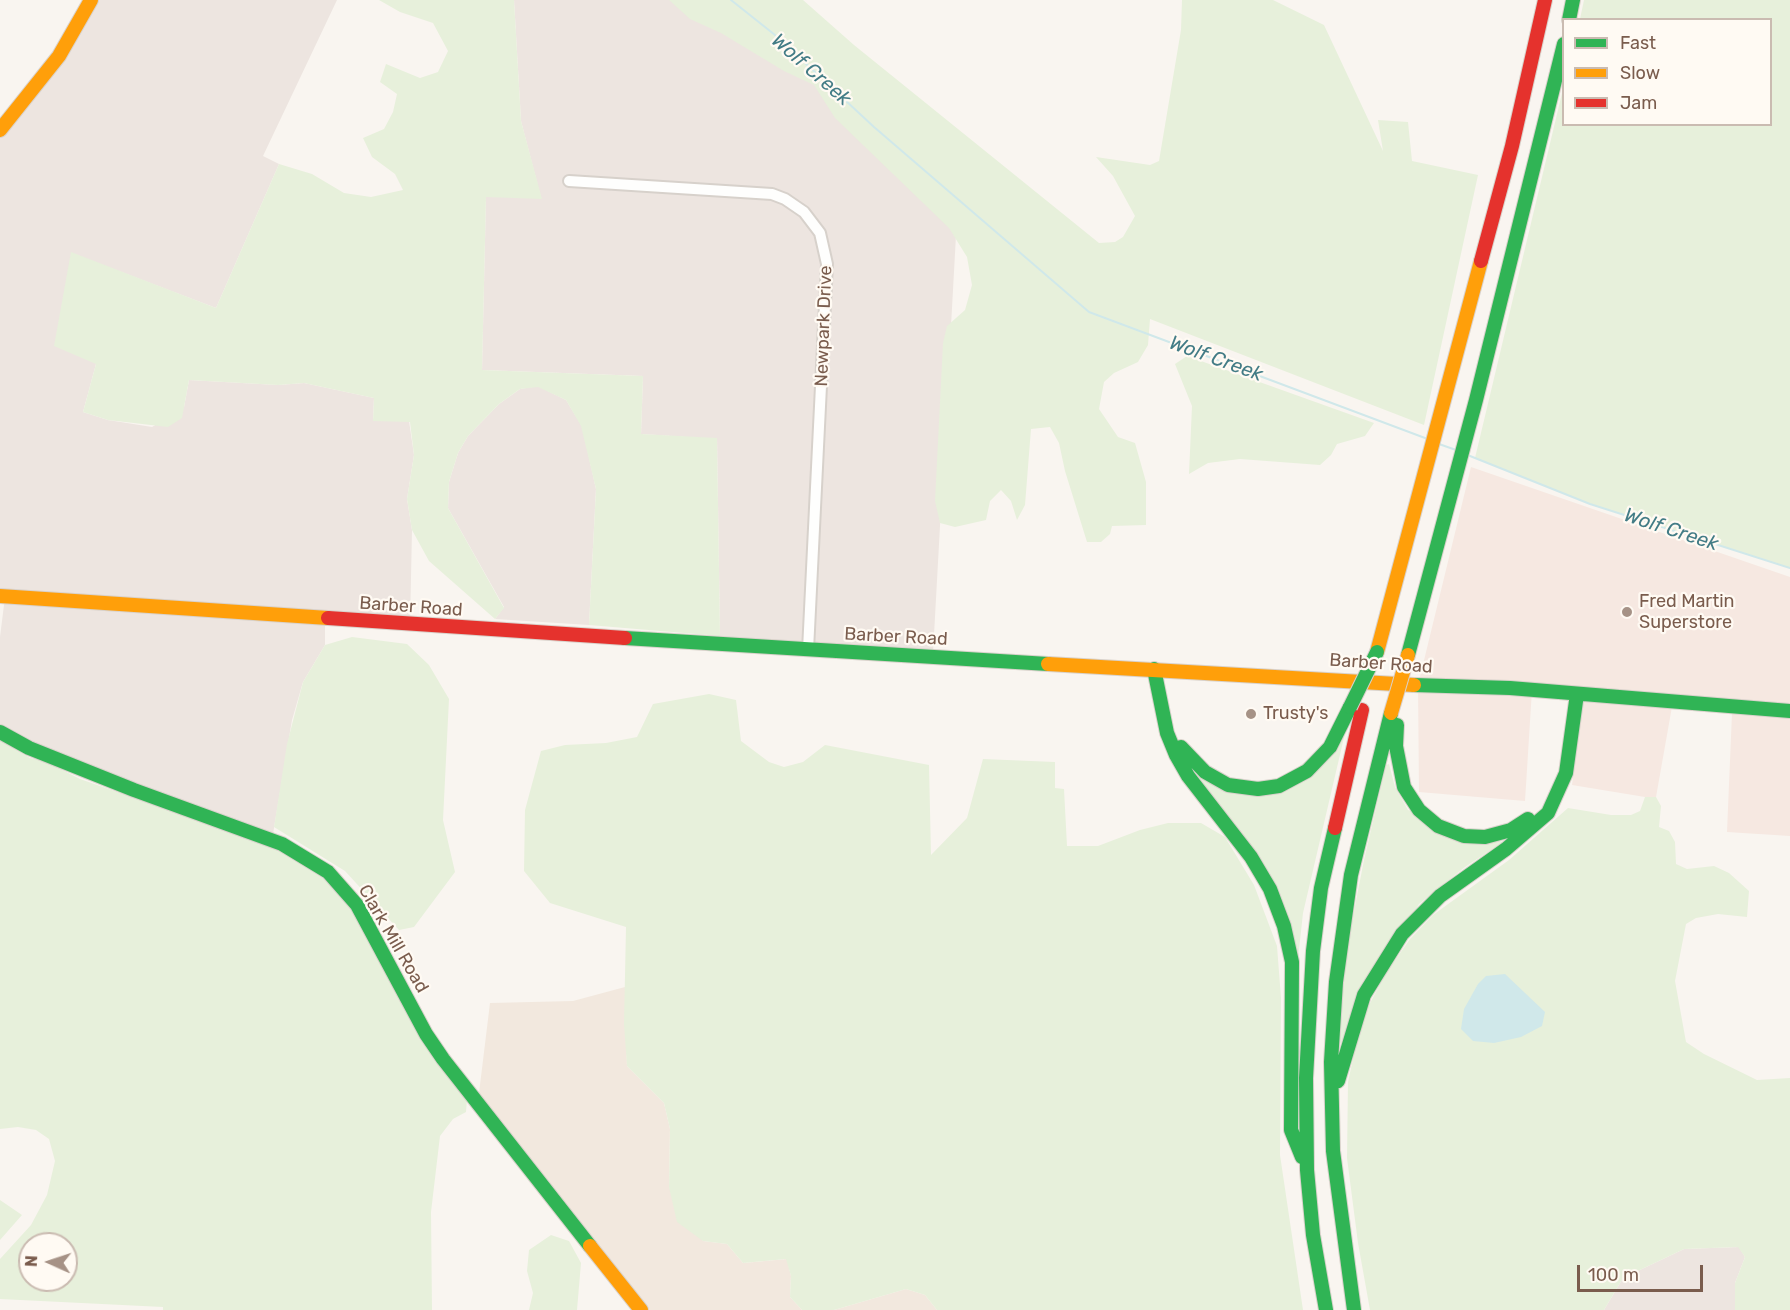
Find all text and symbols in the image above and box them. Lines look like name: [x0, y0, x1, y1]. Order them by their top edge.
legend: [1562, 18, 1772, 126]
water label: Wolf Creek: [766, 29, 856, 111]
text: Fast: [1620, 32, 1656, 54]
text: Slow: [1620, 62, 1660, 84]
text: Jam: [1620, 92, 1657, 114]
street label: Newpark Drive: [811, 265, 837, 387]
water label: Wolf Creek: [1166, 331, 1266, 387]
water label: Wolf Creek: [1621, 503, 1721, 557]
place label: Fred Martin Superstore: [1639, 591, 1734, 634]
street label: Barber Road: [359, 593, 463, 621]
marker: Fred Martin Superstore: [1620, 605, 1634, 619]
street label: Barber Road: [844, 624, 948, 650]
street label: Barber Road: [1329, 650, 1433, 678]
place label: Trusty's: [1263, 703, 1328, 725]
marker: Trusty's: [1244, 707, 1258, 721]
street label: Clark Mill Road: [353, 881, 433, 997]
north arrow: [18, 1232, 78, 1292]
scale bar: [1580, 1253, 1706, 1291]
text: N: [22, 1255, 41, 1267]
text: 100 m: [1588, 1264, 1639, 1286]

